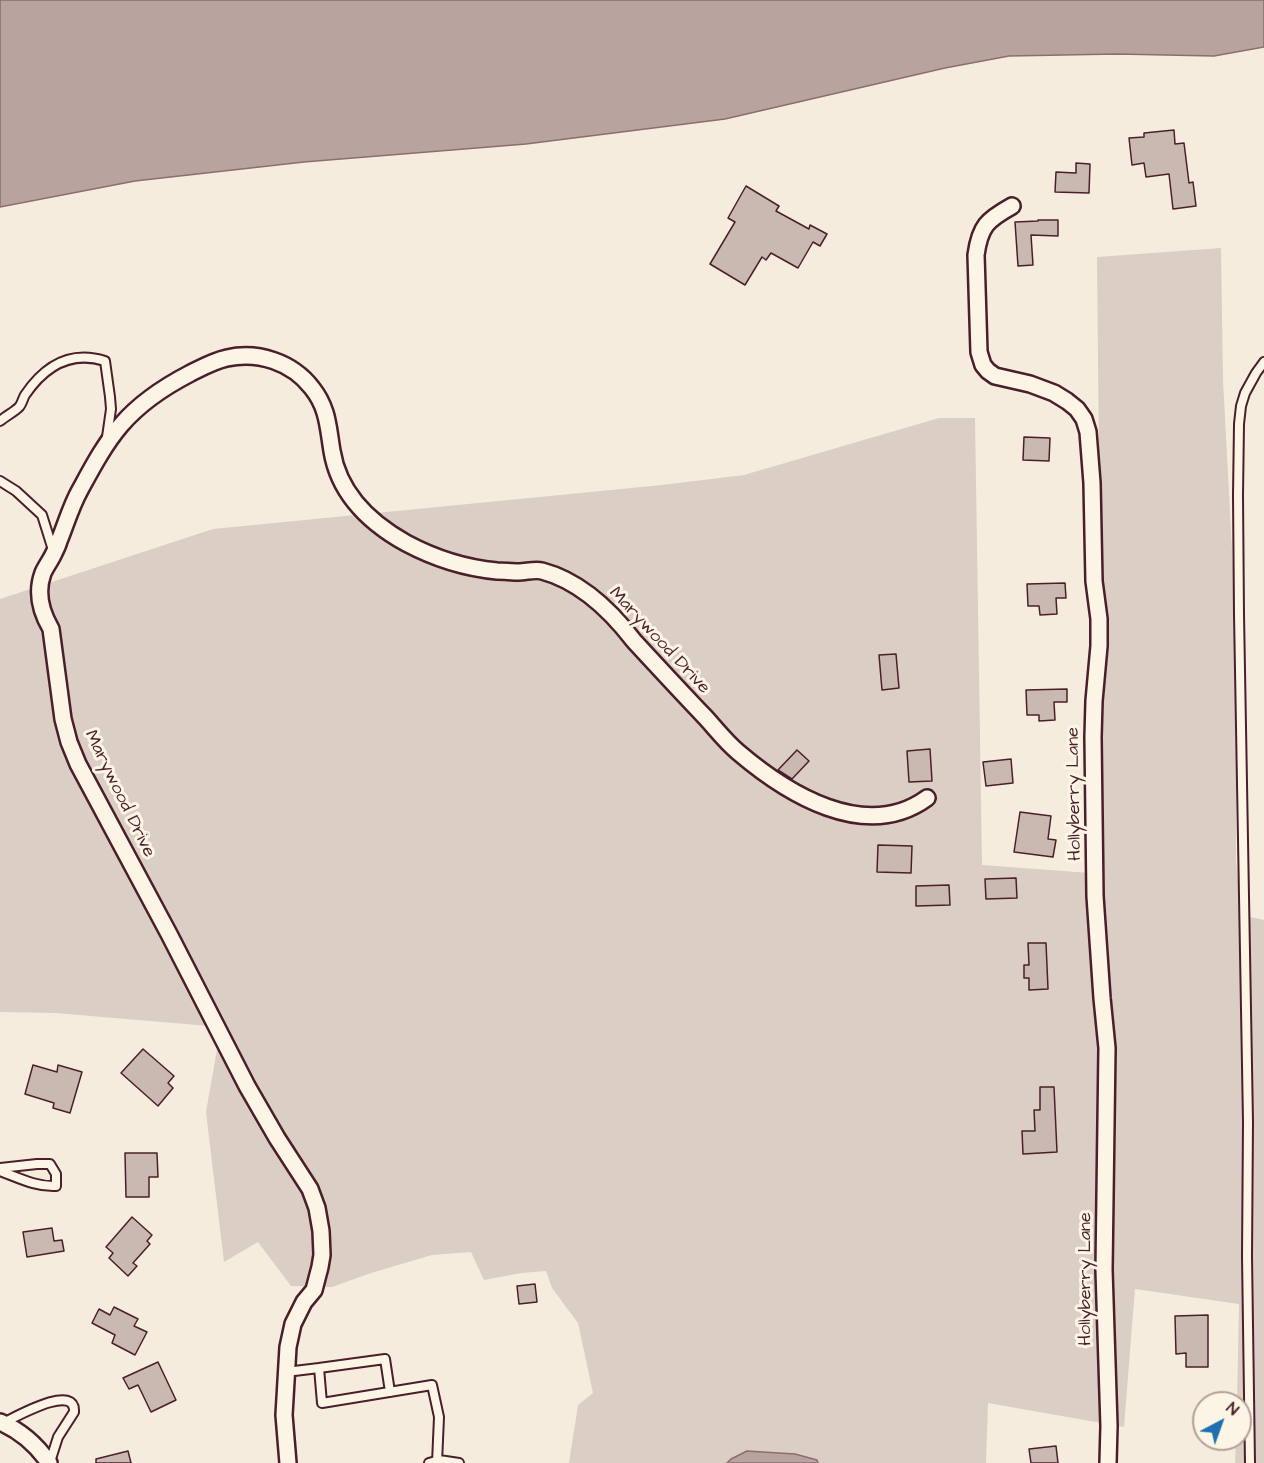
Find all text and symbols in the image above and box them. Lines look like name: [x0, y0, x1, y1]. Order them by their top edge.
street label: Marywood Drive: [604, 583, 714, 699]
street label: Marywood Drive: [79, 727, 159, 861]
street label: Hollyberry Lane: [1063, 727, 1087, 861]
street label: Hollyberry Lane: [1075, 1212, 1097, 1346]
north arrow: [1192, 1391, 1252, 1451]
text: N: [1221, 1397, 1243, 1421]

